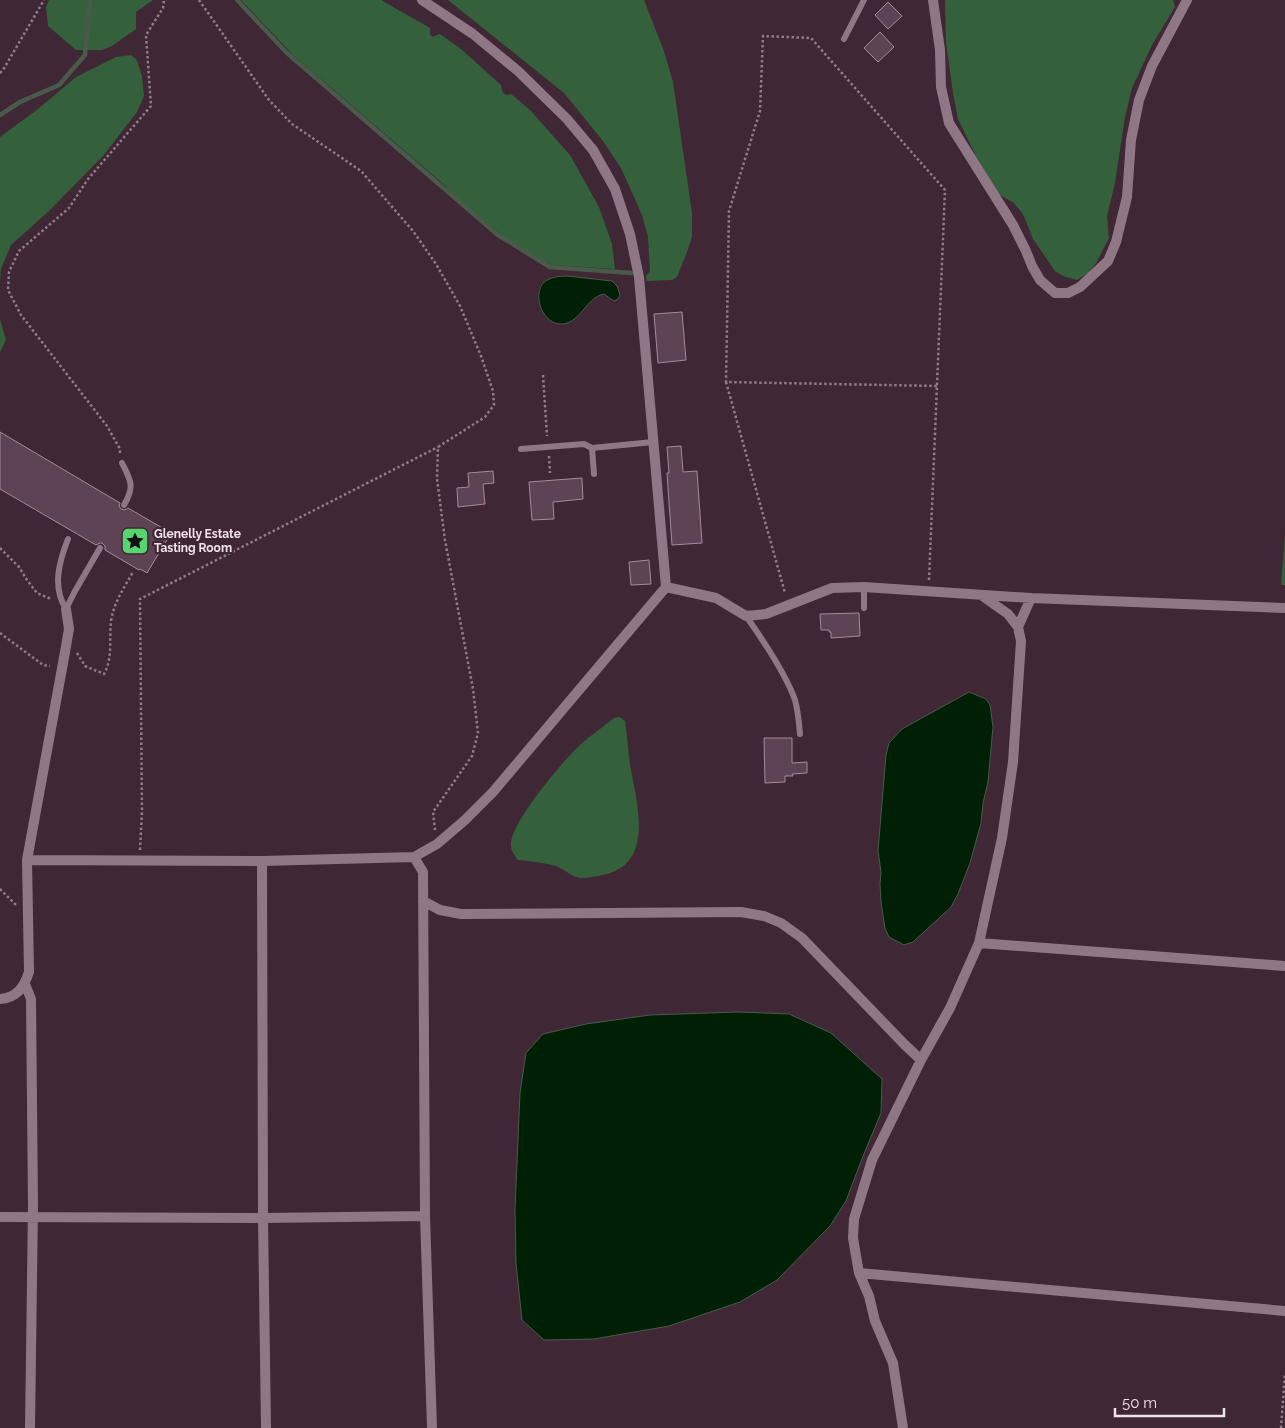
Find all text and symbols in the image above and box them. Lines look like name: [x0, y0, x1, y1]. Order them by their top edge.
place icon: Glenelly Estate Tasting Room: [120, 526, 150, 556]
place label: Glenelly Estate Tasting Room: [154, 527, 241, 555]
scale bar: [1115, 1386, 1224, 1418]
text: 50 m: [1122, 1394, 1157, 1412]

